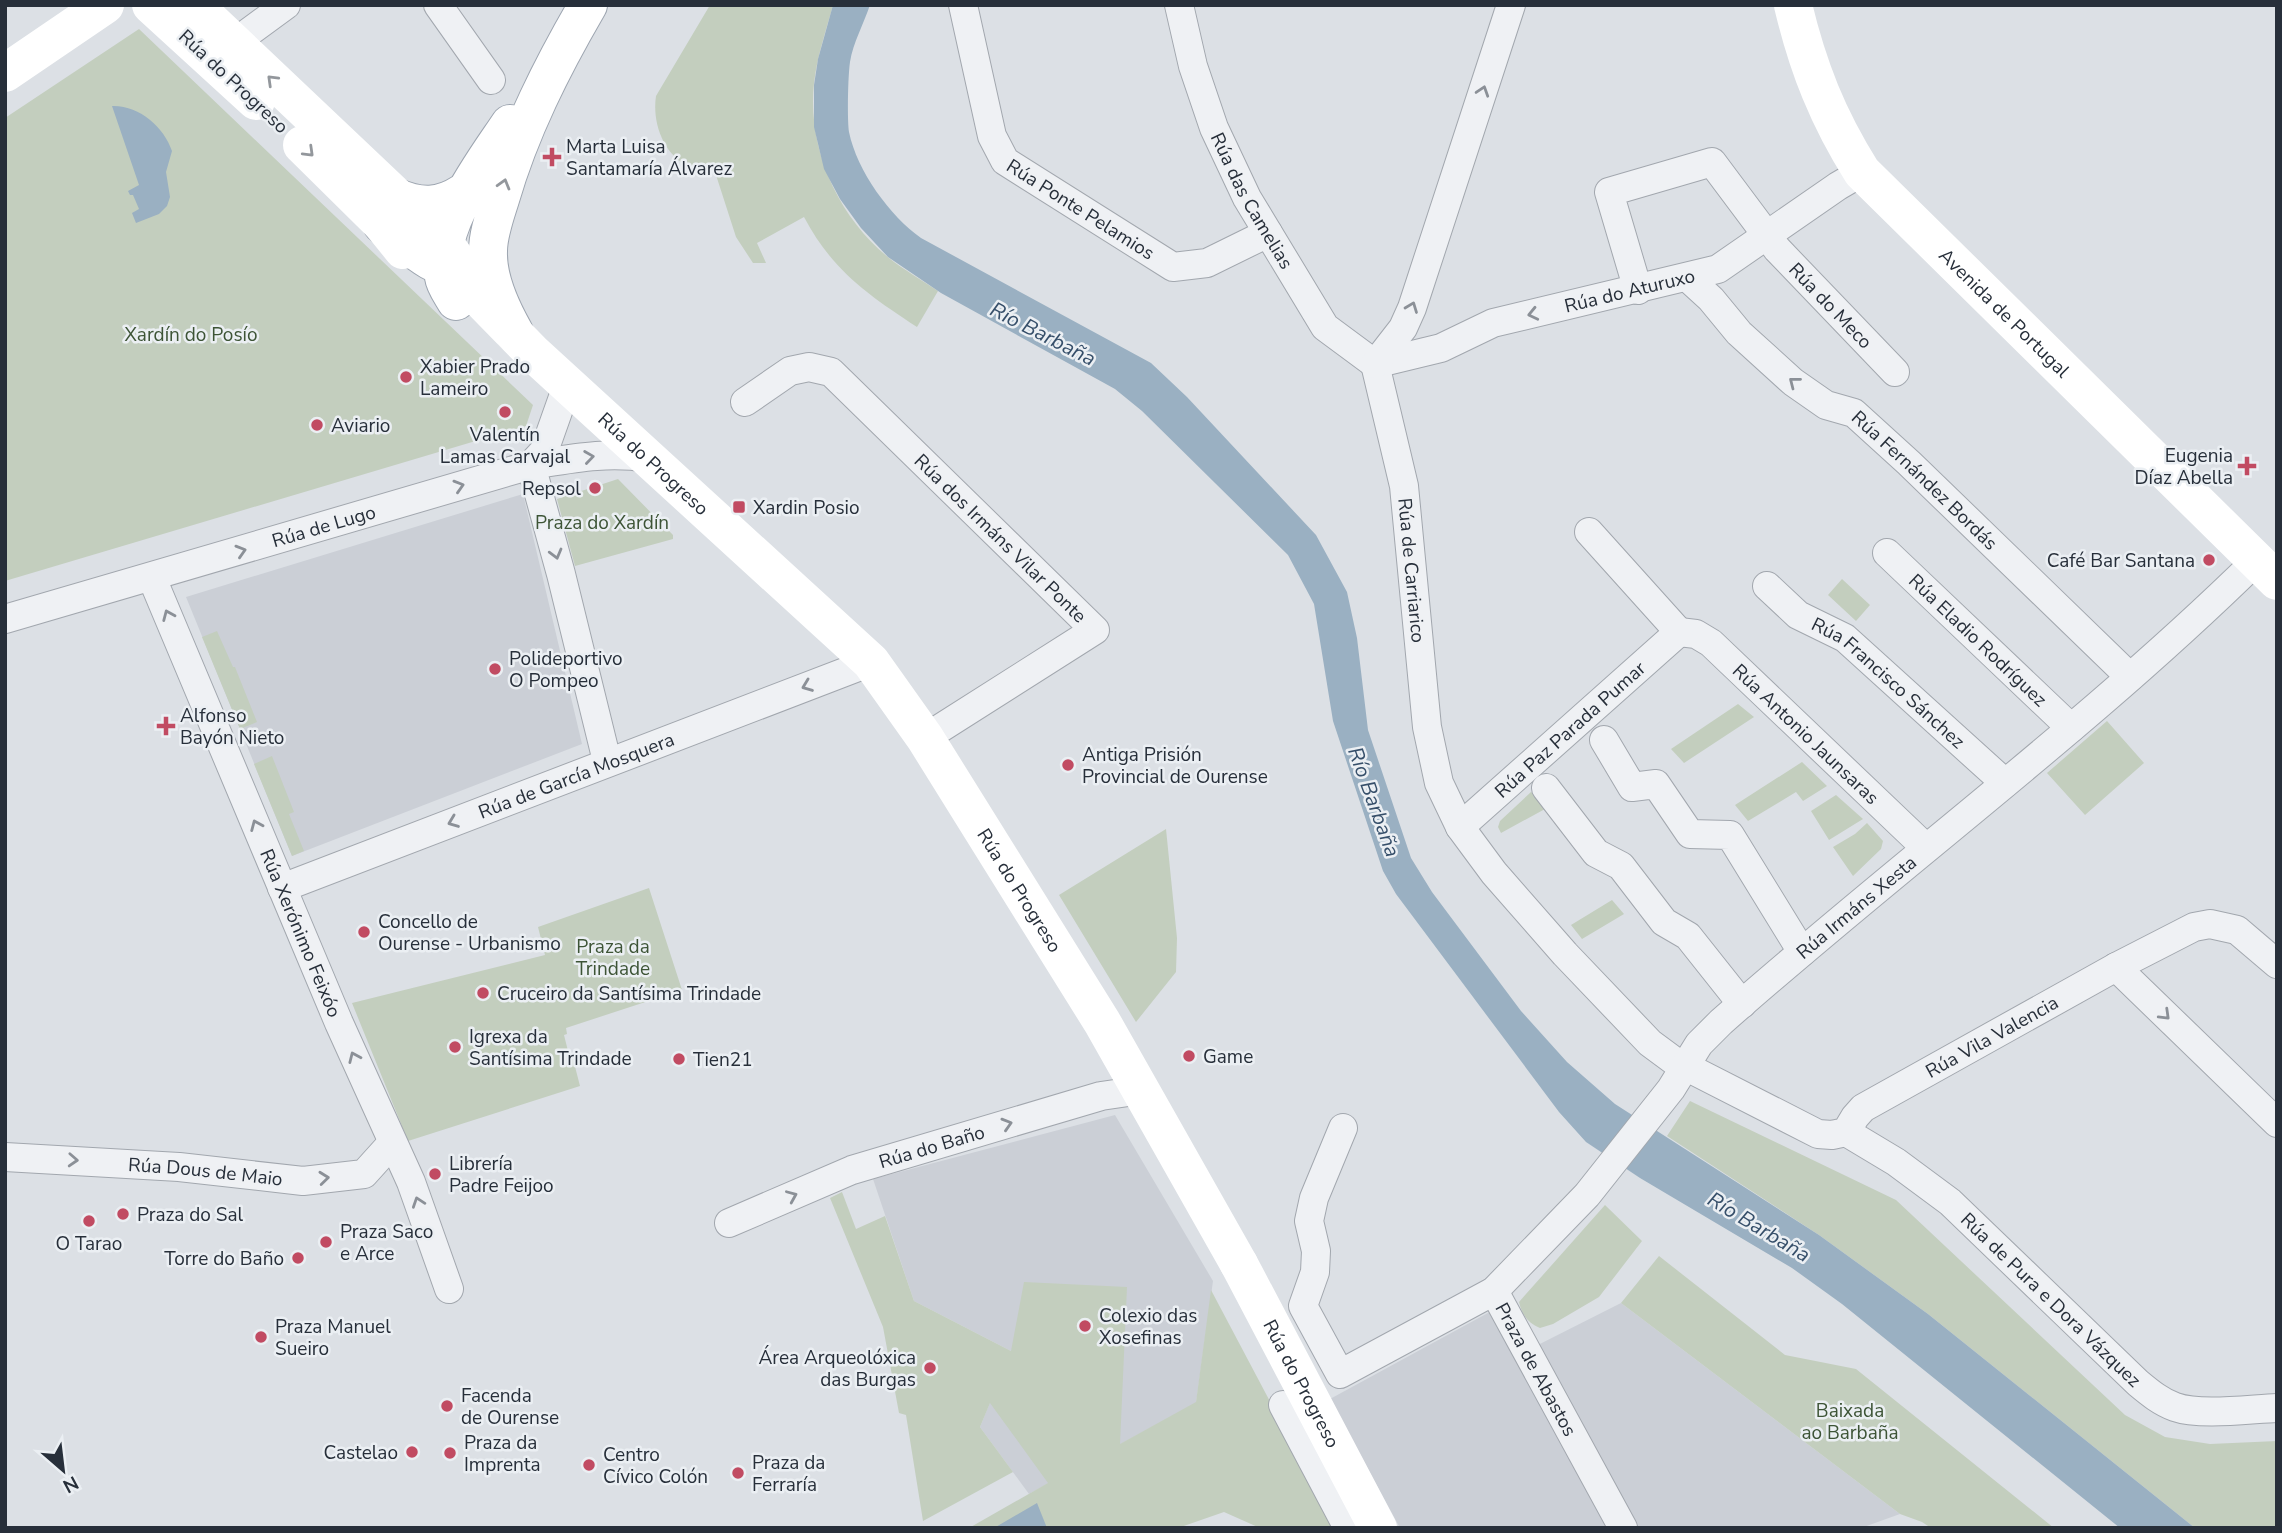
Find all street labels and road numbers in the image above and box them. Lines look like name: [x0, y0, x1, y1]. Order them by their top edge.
street label: Rúa do Progreso: [173, 24, 294, 140]
street label: Rúa das Camelias: [1204, 128, 1299, 274]
street label: Rúa Ponte Pelamios: [1001, 153, 1159, 266]
street label: Avenida de Portugal: [1933, 243, 2075, 384]
street label: Rúa do Meco: [1783, 257, 1878, 355]
street label: Rúa do Aturuxo: [1562, 263, 1698, 319]
street label: Rúa Fernández Bordás: [1846, 405, 2003, 556]
street label: Rúa do Progreso: [592, 407, 714, 522]
street label: Rúa dos Irmáns Vilar Ponte: [908, 448, 1092, 629]
street label: Rúa de Carriarico: [1391, 497, 1431, 644]
street label: Rúa de Lugo: [269, 499, 379, 554]
street label: Rúa Eladio Rodríguez: [1903, 568, 2053, 713]
street label: Rúa Francisco Sánchez: [1807, 612, 1970, 755]
street label: Rúa Paz Parada Pumar: [1489, 656, 1652, 804]
street label: Rúa Antonio Jaunsaras: [1726, 658, 1884, 811]
street label: Rúa de García Mosquera: [475, 727, 678, 825]
street label: Rúa do Progreso: [971, 824, 1068, 958]
street label: Rúa Xerónimo Feixóo: [253, 845, 347, 1022]
street label: Rúa Irmáns Xesta: [1791, 850, 1922, 965]
street label: Rúa Vila Valencia: [1921, 990, 2063, 1085]
street label: Rúa do Baño: [876, 1119, 988, 1175]
street label: Rúa Dous de Maio: [127, 1152, 284, 1193]
street label: Rúa de Pura e Dora Vázquez: [1955, 1207, 2147, 1393]
street label: Praza de Abastos: [1489, 1298, 1583, 1441]
street label: Rúa do Progreso: [1257, 1315, 1346, 1453]

